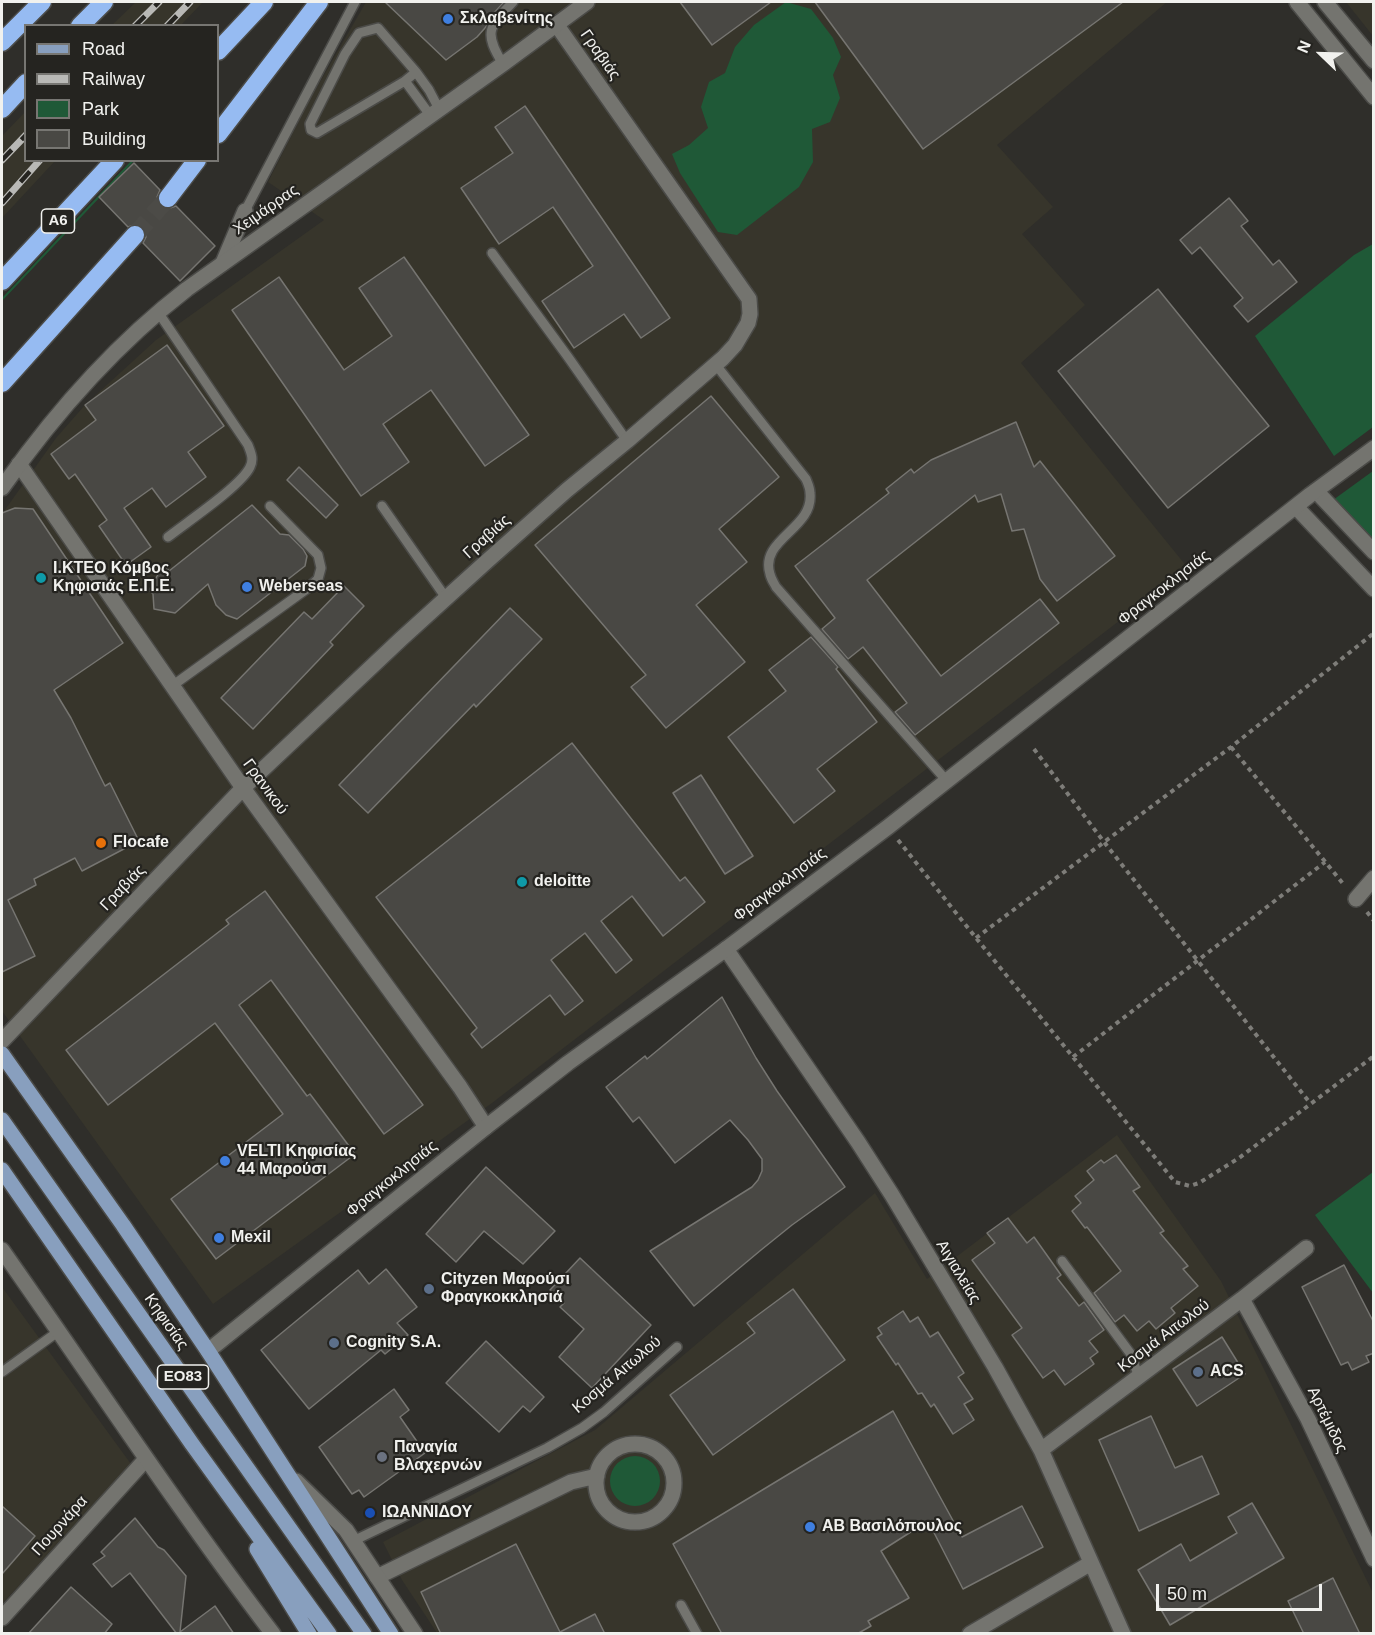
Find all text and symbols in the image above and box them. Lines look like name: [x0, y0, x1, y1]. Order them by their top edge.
place label: Σκλαβενίτης: [460, 9, 553, 29]
marker: Σκλαβενίτης: [441, 12, 455, 26]
legend: [24, 24, 219, 162]
north arrow: [1291, 24, 1351, 84]
street label: Γραβιάς: [576, 26, 624, 84]
text: N: [1294, 38, 1314, 55]
text: Road: [82, 39, 125, 59]
text: Railway: [82, 69, 145, 89]
text: Park: [82, 99, 119, 119]
text: Building: [82, 129, 146, 149]
street label: Χειμάρρας: [230, 181, 302, 239]
road number: Α6: [42, 209, 74, 233]
street label: Γραβιάς: [459, 511, 515, 563]
street label: Φραγκοκλησιάς: [1114, 546, 1214, 630]
place label: Ι.ΚΤΕΟ Κόμβος Κηφισιάς Ε.Π.Ε.: [53, 559, 174, 597]
marker: Ι.ΚΤΕΟ Κόμβος Κηφισιάς Ε.Π.Ε.: [34, 571, 48, 585]
place label: Weberseas: [259, 577, 343, 597]
marker: Weberseas: [240, 580, 254, 594]
street label: Γρανικού: [238, 755, 292, 819]
place label: Flocafe: [113, 833, 169, 853]
marker: Flocafe: [94, 836, 108, 850]
street label: Φραγκοκλησιάς: [730, 844, 830, 926]
street label: Γραβιάς: [96, 861, 150, 915]
place label: deloitte: [534, 872, 591, 892]
marker: deloitte: [515, 875, 529, 889]
street label: Φραγκοκλησιάς: [343, 1137, 441, 1221]
place label: VELTI Κηφισίας 44 Μαρούσι: [237, 1142, 356, 1180]
marker: VELTI Κηφισίας 44 Μαρούσι: [218, 1154, 232, 1168]
place label: Mexil: [231, 1228, 271, 1248]
marker: Mexil: [212, 1231, 226, 1245]
street label: Αιγιαλείας: [932, 1237, 984, 1307]
place label: Cityzen Μαρούσι Φραγκοκκλησιά: [441, 1270, 570, 1308]
marker: Cityzen Μαρούσι Φραγκοκκλησιά: [422, 1282, 436, 1296]
street label: Κηφισίας: [140, 1290, 192, 1354]
street label: Κοσμά Αιτωλού: [1114, 1295, 1214, 1377]
street label: Κοσμά Αιτωλού: [569, 1332, 665, 1418]
place label: Cognity S.A.: [346, 1333, 441, 1353]
marker: Cognity S.A.: [327, 1336, 341, 1350]
place label: ACS: [1210, 1362, 1244, 1382]
road number: ΕΟ83: [158, 1365, 208, 1389]
marker: ACS: [1191, 1365, 1205, 1379]
street label: Αρτέμιδος: [1303, 1384, 1351, 1456]
place label: Παναγία Βλαχερνών: [394, 1438, 482, 1476]
marker: Παναγία Βλαχερνών: [375, 1450, 389, 1464]
street label: Πουρνάρα: [28, 1492, 92, 1560]
place label: ΙΩΑΝΝΙΔΟΥ: [382, 1503, 472, 1523]
marker: ΙΩΑΝΝΙΔΟΥ: [363, 1506, 377, 1520]
place label: ΑΒ Βασιλόπουλος: [822, 1517, 962, 1537]
marker: ΑΒ Βασιλόπουλος: [803, 1520, 817, 1534]
scale bar: [1159, 1572, 1326, 1610]
text: 50 m: [1167, 1584, 1207, 1604]

